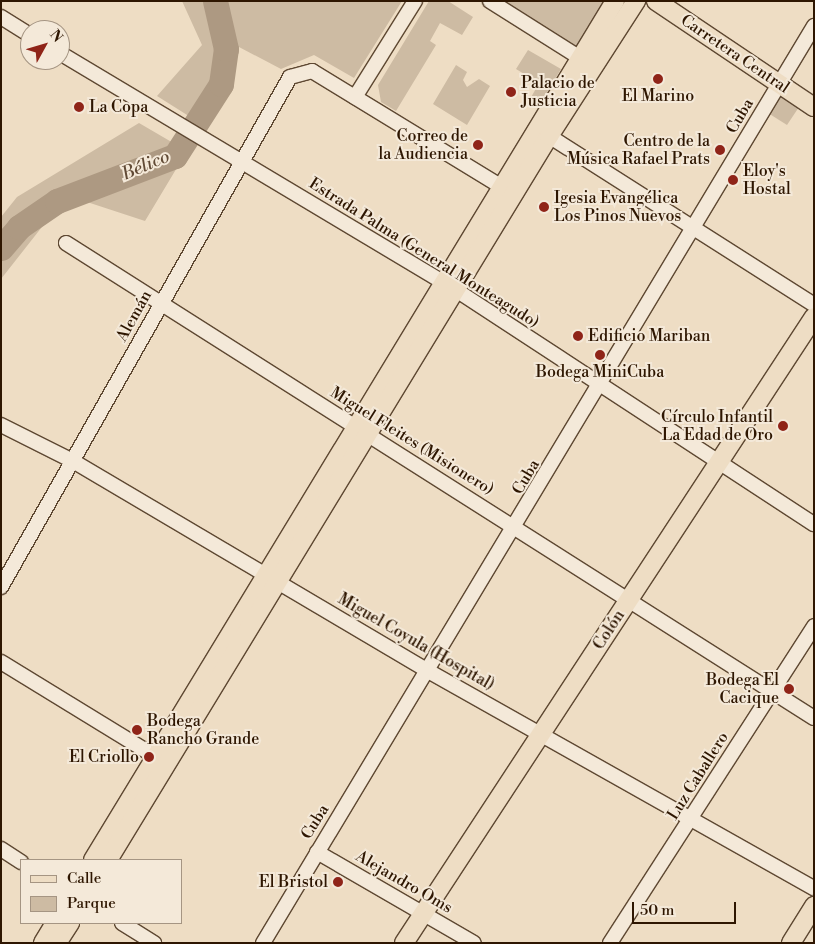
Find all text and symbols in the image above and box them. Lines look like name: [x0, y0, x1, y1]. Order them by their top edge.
street label: Carretera Central: [677, 11, 793, 97]
north arrow: [20, 20, 70, 70]
text: N: [45, 26, 66, 46]
place label: Palacio de Justicia: [521, 73, 595, 111]
marker: El Marino: [652, 73, 664, 85]
marker: Palacio de Justicia: [505, 86, 517, 98]
place label: El Marino: [622, 86, 694, 106]
street label: Cuba: [722, 95, 758, 137]
place label: La Copa: [89, 97, 148, 117]
marker: La Copa: [73, 101, 85, 113]
place label: Correo de la Audiencia: [378, 126, 468, 164]
place label: Centro de la Música Rafael Prats: [567, 131, 710, 169]
marker: Correo de la Audiencia: [472, 139, 484, 151]
marker: Centro de la Música Rafael Prats: [714, 144, 726, 156]
water label: Bélico: [119, 146, 173, 186]
place label: Eloy's Hostal: [743, 161, 791, 199]
street label: Estrada Palma (General Monteagudo): [305, 174, 543, 332]
marker: Eloy's Hostal: [727, 174, 739, 186]
place label: Igesia Evangélica Los Pinos Nuevos: [554, 188, 681, 226]
marker: Igesia Evangélica Los Pinos Nuevos: [538, 201, 550, 213]
street label: Alemán: [112, 287, 156, 345]
place label: Edificio Mariban: [588, 326, 710, 346]
marker: Edificio Mariban: [572, 330, 584, 342]
marker: Bodega MiniCuba: [594, 349, 606, 361]
place label: Bodega MiniCuba: [536, 362, 664, 382]
street label: Miguel Fleites (Misionero): [327, 383, 497, 499]
place label: Círculo Infantil La Edad de Oro: [661, 407, 773, 445]
marker: Círculo Infantil La Edad de Oro: [777, 420, 789, 432]
street label: Cuba: [508, 456, 544, 498]
street label: Miguel Coyula (Hospital): [334, 589, 498, 695]
street label: Colón: [589, 607, 629, 653]
place label: Bodega El Cacique: [706, 670, 779, 708]
marker: Bodega El Cacique: [783, 683, 795, 695]
place label: Bodega Rancho Grande: [147, 711, 259, 749]
marker: Bodega Rancho Grande: [131, 724, 143, 736]
street label: Luz Caballero: [663, 728, 733, 824]
place label: El Criollo: [69, 747, 139, 767]
marker: El Criollo: [143, 751, 155, 763]
street label: Cuba: [297, 801, 333, 843]
street label: Alejandro Oms: [352, 847, 456, 917]
legend: [20, 859, 182, 924]
text: Calle: [67, 869, 101, 888]
place label: El Bristol: [259, 872, 328, 892]
marker: El Bristol: [332, 876, 344, 888]
scale bar: [635, 892, 739, 924]
text: Parque: [67, 894, 116, 913]
text: 50 m: [640, 901, 674, 920]

